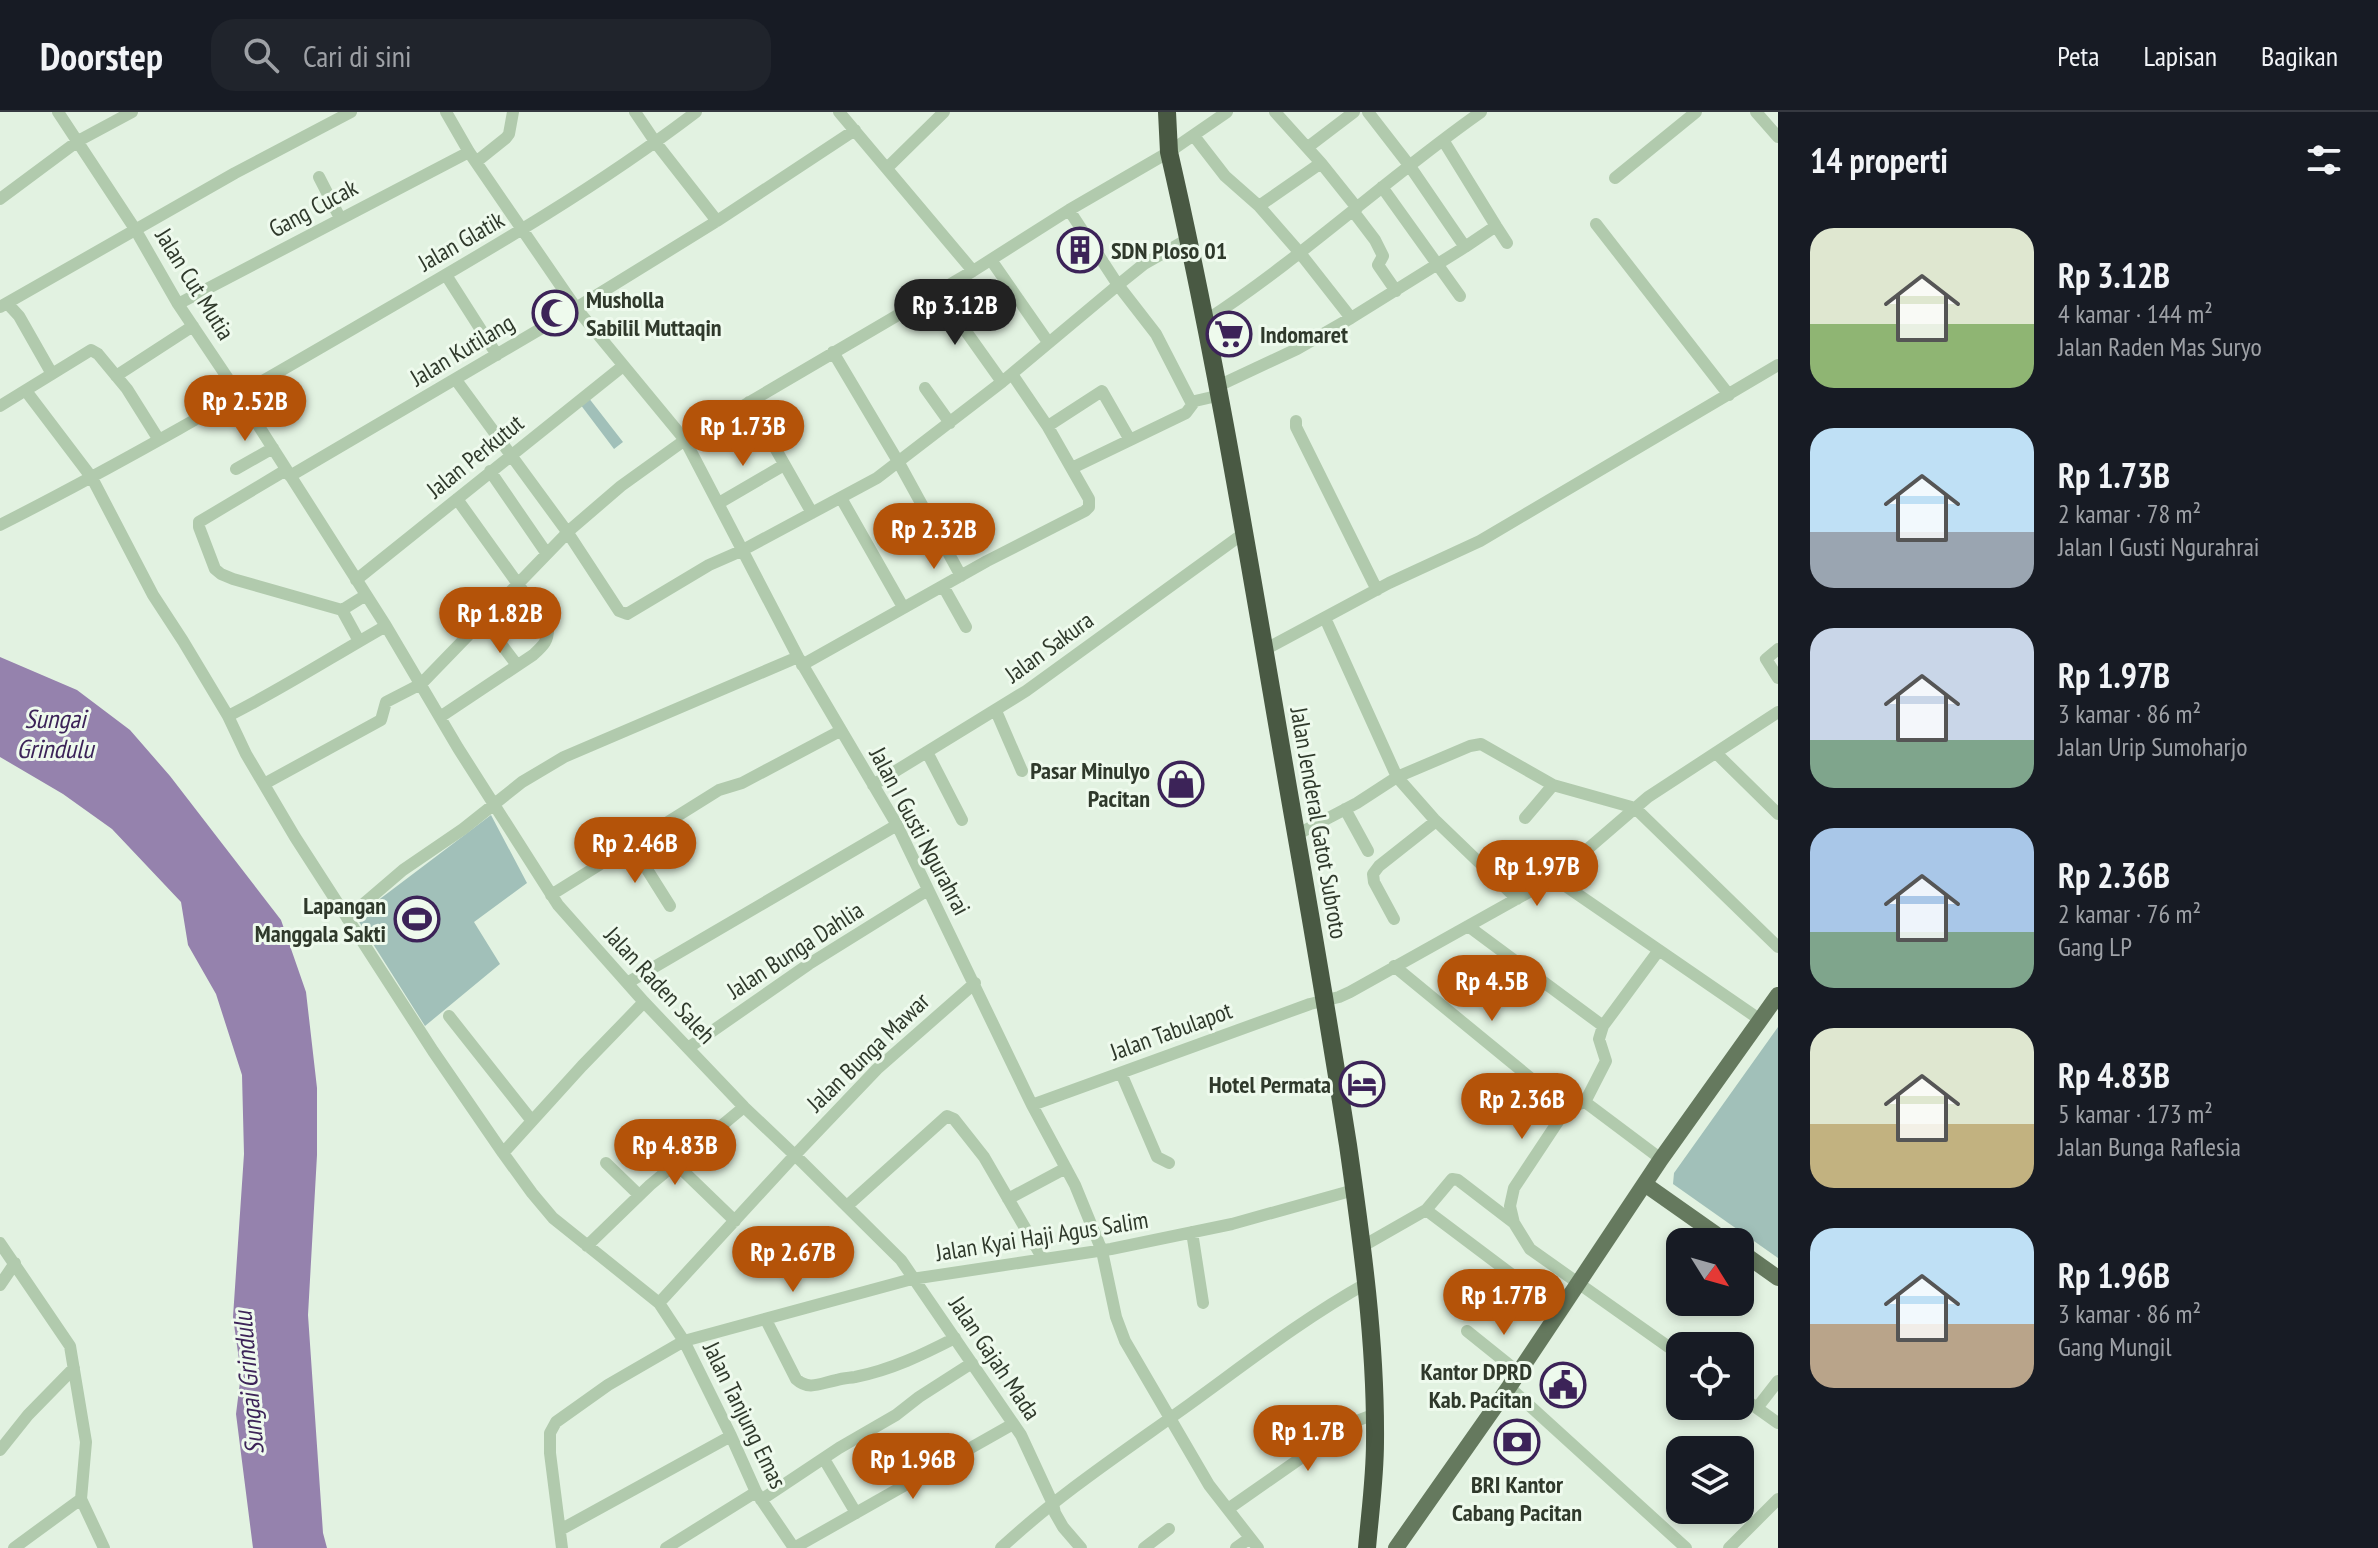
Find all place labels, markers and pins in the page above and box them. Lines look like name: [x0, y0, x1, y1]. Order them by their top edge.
building icon: SDN Ploso 01: [1056, 226, 1104, 274]
place label: SDN Ploso 01: [1111, 235, 1227, 266]
pin: Rp 3.12B: [872, 279, 1038, 347]
place label: Musholla Sabilil Muttaqin: [586, 284, 722, 343]
mosque icon: Musholla Sabilil Muttaqin: [531, 289, 579, 337]
supermarket icon: Indomaret: [1205, 310, 1253, 358]
place label: Indomaret: [1260, 319, 1348, 350]
pin: Rp 2.52B: [162, 375, 328, 443]
pin: Rp 1.73B: [660, 400, 826, 468]
pin: Rp 2.32B: [851, 503, 1017, 571]
pin: Rp 1.82B: [417, 587, 583, 655]
place label: Pasar Minulyo Pacitan: [1030, 755, 1150, 814]
shop icon: Pasar Minulyo Pacitan: [1157, 760, 1205, 808]
pin: Rp 2.46B: [552, 817, 718, 885]
pin: Rp 1.97B: [1454, 840, 1620, 908]
place label: Lapangan Manggala Sakti: [255, 890, 386, 949]
sports icon: Lapangan Manggala Sakti: [393, 895, 441, 943]
pin: Rp 4.5B: [1418, 955, 1566, 1023]
hotel icon: Hotel Permata: [1338, 1060, 1386, 1108]
place label: Hotel Permata: [1209, 1069, 1331, 1100]
pin: Rp 2.36B: [1439, 1073, 1605, 1141]
pin: Rp 4.83B: [592, 1119, 758, 1187]
pin: Rp 2.67B: [710, 1226, 876, 1294]
pin: Rp 1.77B: [1421, 1269, 1587, 1337]
place label: Kantor DPRD Kab. Pacitan: [1420, 1356, 1532, 1415]
public building icon: Kantor DPRD Kab. Pacitan: [1539, 1361, 1587, 1409]
pin: Rp 1.7B: [1234, 1405, 1382, 1473]
bank icon: BRI Kantor Cabang Pacitan: [1493, 1418, 1541, 1466]
pin: Rp 1.96B: [830, 1433, 996, 1501]
place label: BRI Kantor Cabang Pacitan: [1452, 1469, 1582, 1528]

